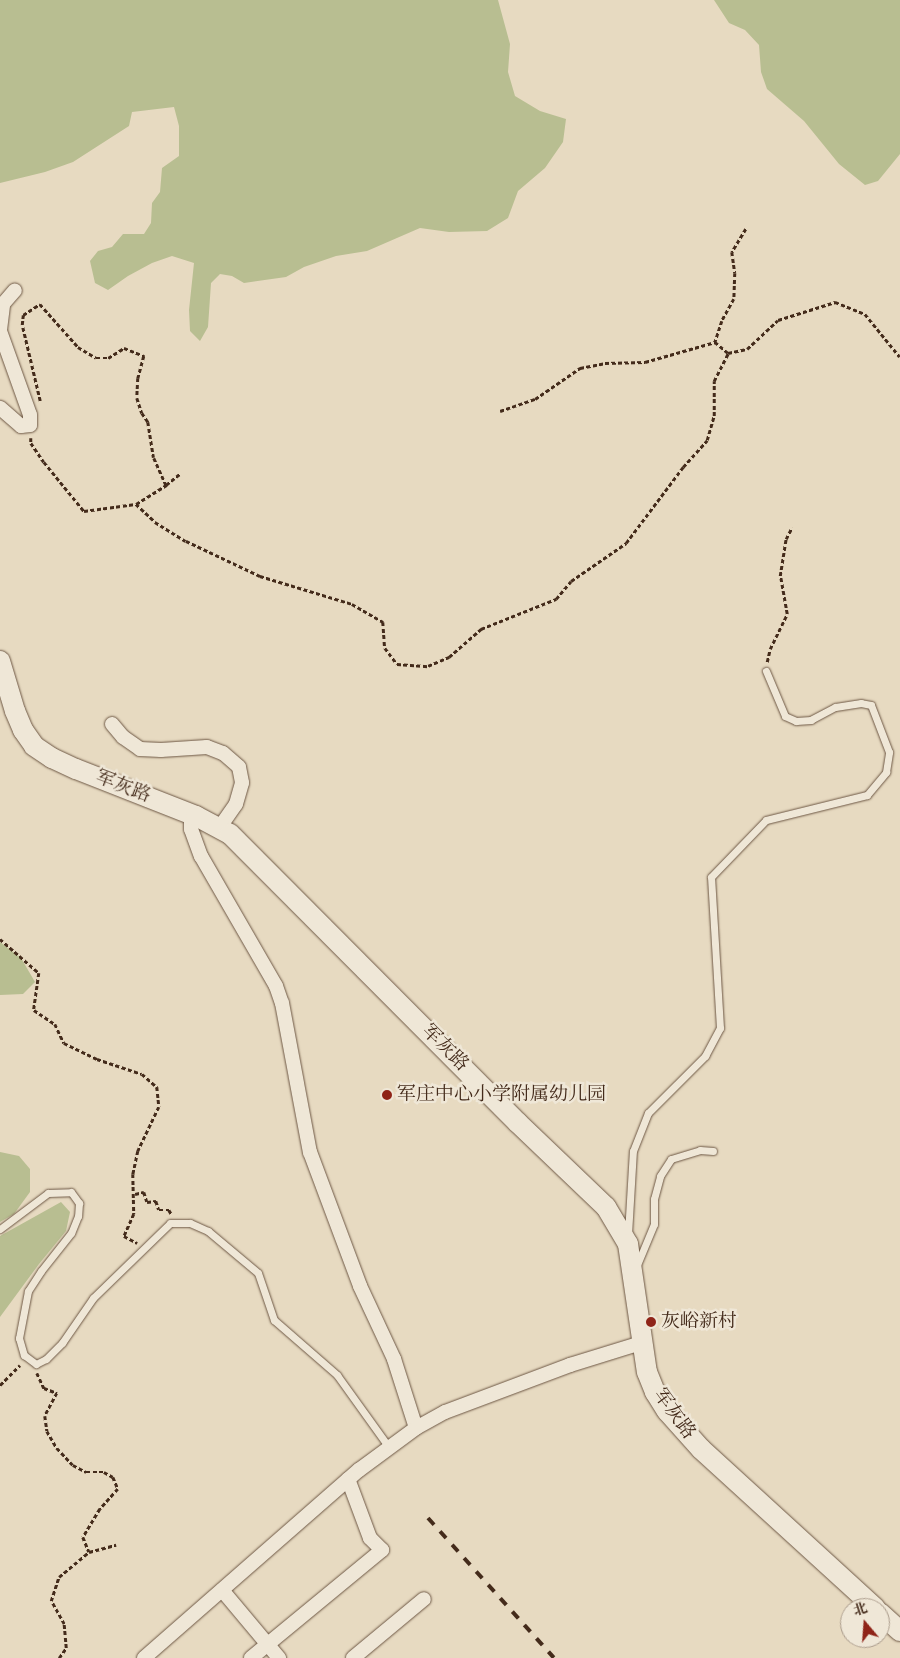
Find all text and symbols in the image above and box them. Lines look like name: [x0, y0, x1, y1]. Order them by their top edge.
street label: 军灰路: [92, 766, 154, 808]
street label: 军灰路: [417, 1020, 473, 1076]
place label: 军庄中心小学附属幼儿园: [397, 1084, 606, 1106]
marker: 军庄中心小学附属幼儿园: [381, 1089, 393, 1101]
place label: 灰峪新村: [661, 1311, 737, 1333]
marker: 灰峪新村: [645, 1316, 657, 1328]
street label: 军灰路: [648, 1384, 700, 1444]
north arrow: [840, 1598, 890, 1648]
text: 北: [851, 1599, 870, 1620]

